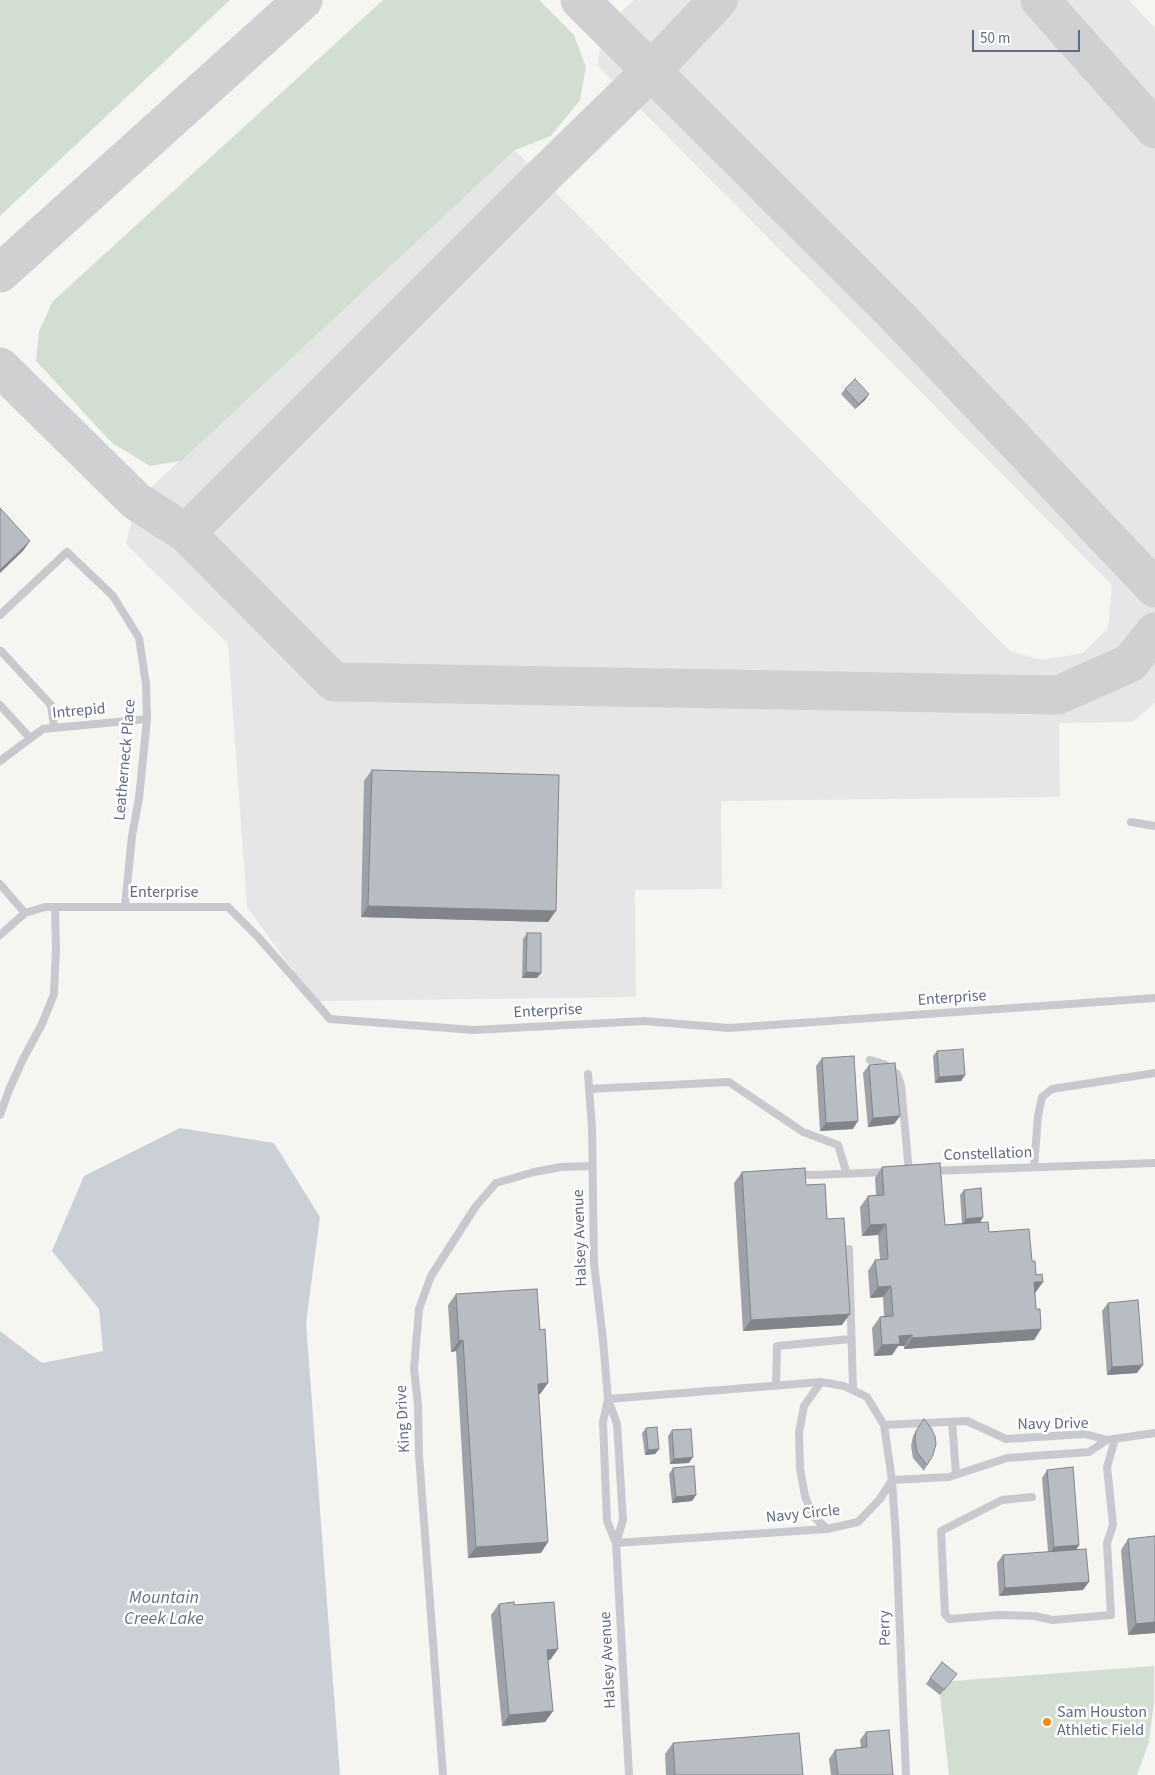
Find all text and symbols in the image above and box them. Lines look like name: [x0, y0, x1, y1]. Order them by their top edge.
scale bar: [975, 20, 1082, 52]
text: 50 m: [980, 28, 1010, 49]
street label: Leatherneck Place: [111, 698, 141, 822]
street label: Intrepid: [52, 700, 106, 724]
street label: Enterprise: [130, 883, 198, 903]
street label: Enterprise: [917, 987, 987, 1011]
street label: Enterprise: [513, 1001, 583, 1023]
street label: Constellation: [943, 1144, 1033, 1166]
street label: Halsey Avenue: [570, 1189, 592, 1287]
street label: King Drive: [393, 1385, 415, 1453]
street label: Navy Drive: [1017, 1415, 1089, 1435]
street label: Navy Circle: [765, 1502, 841, 1528]
water label: Mountain Creek Lake: [124, 1588, 204, 1630]
street label: Perry: [876, 1610, 896, 1646]
street label: Halsey Avenue: [597, 1611, 621, 1709]
place label: Sam Houston Athletic Field: [1057, 1703, 1147, 1741]
marker: Sam Houston Athletic Field: [1041, 1716, 1053, 1728]

